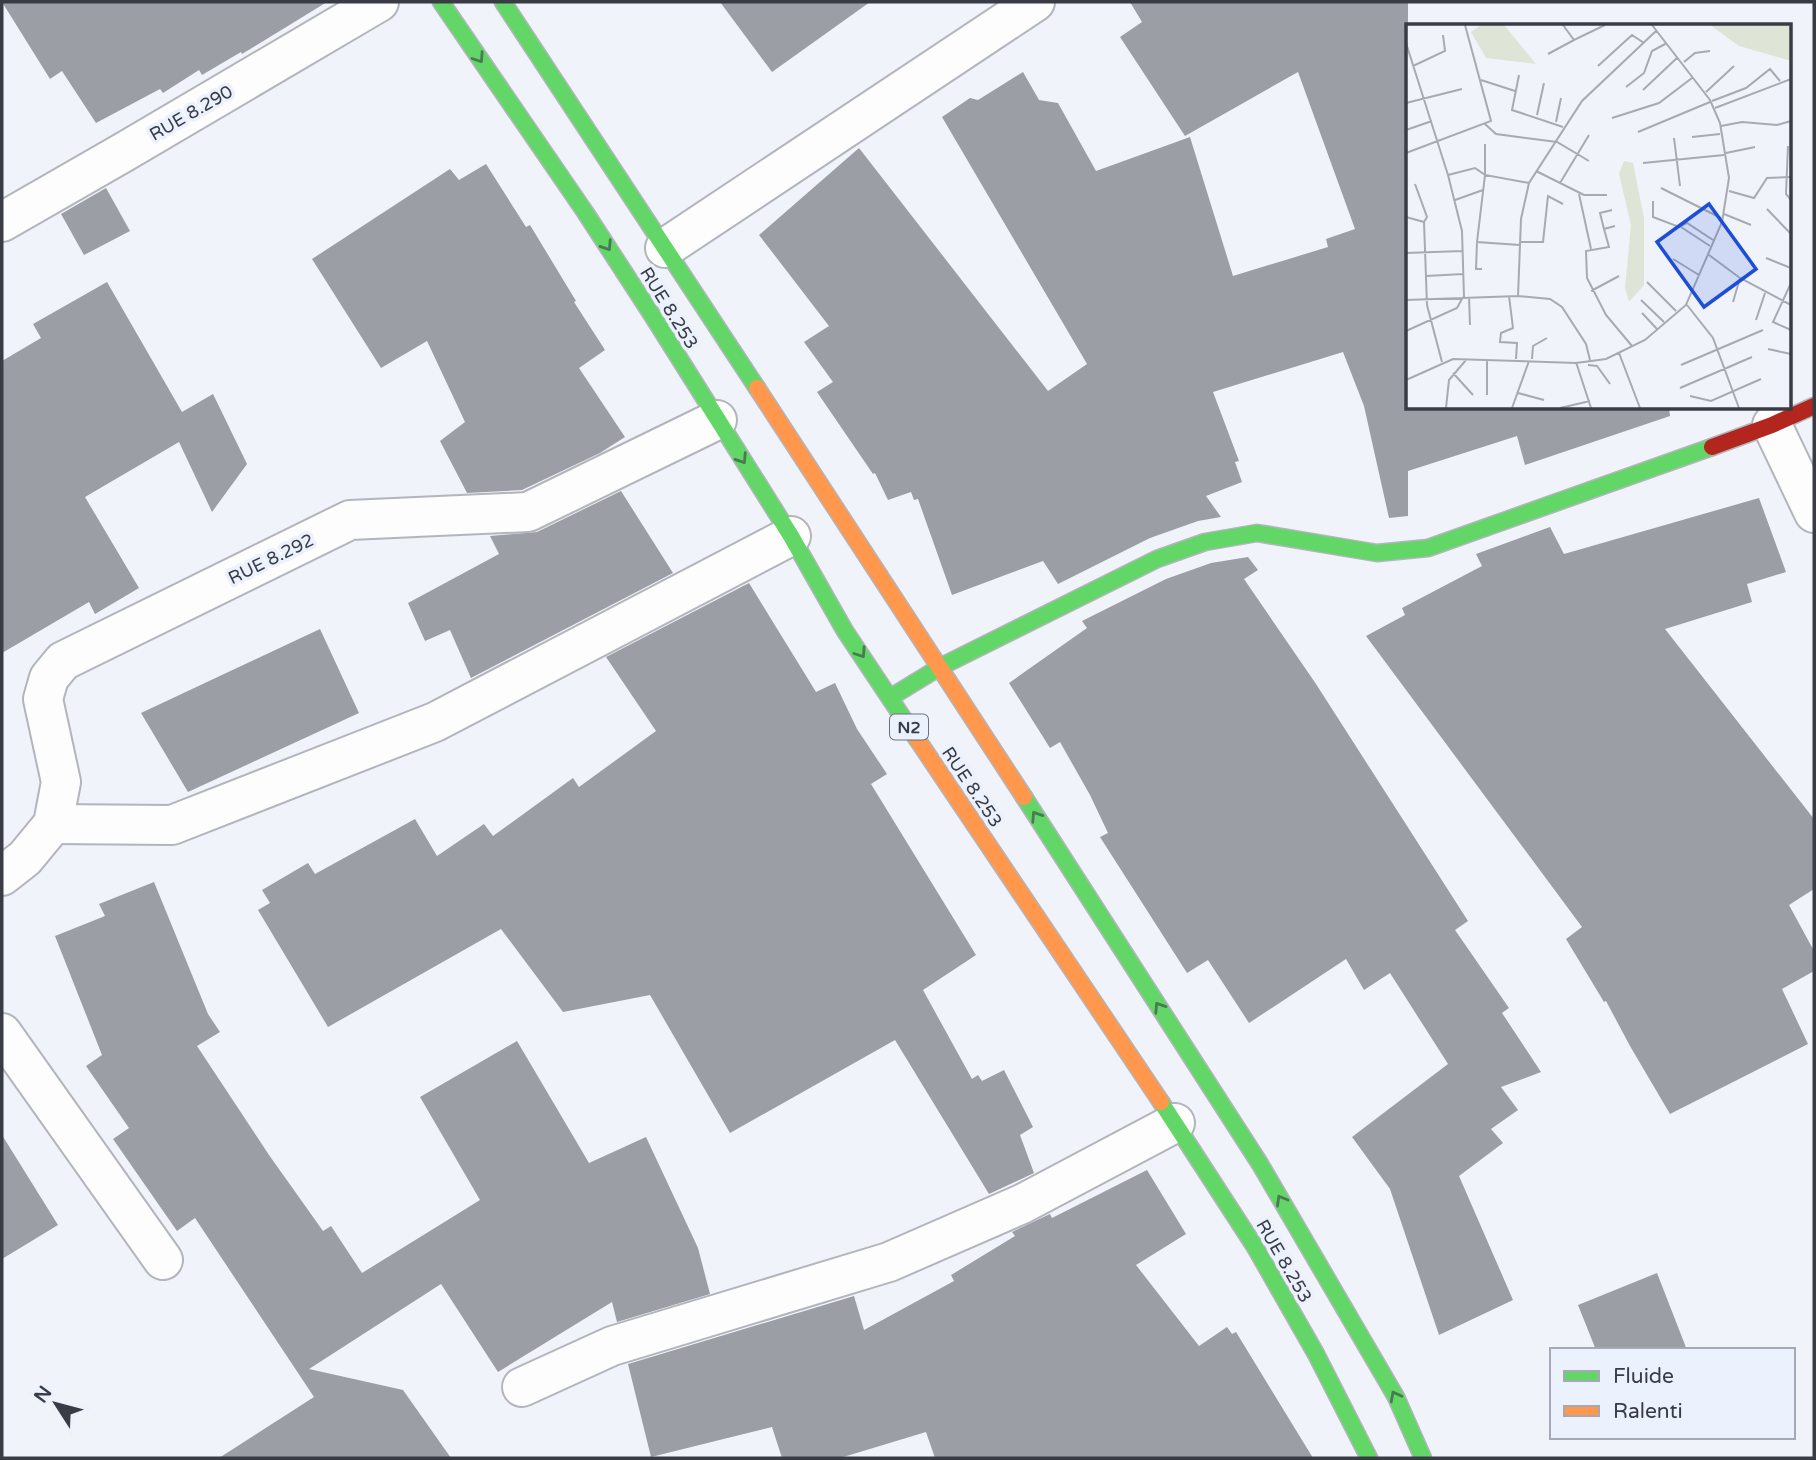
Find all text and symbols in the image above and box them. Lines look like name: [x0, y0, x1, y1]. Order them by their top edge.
inset map: [1406, 24, 1792, 410]
one-way arrow: [471, 50, 484, 63]
street label: RUE 8.290: [145, 80, 237, 146]
one-way arrow: [599, 239, 612, 252]
street label: RUE 8.253: [635, 263, 703, 353]
one-way arrow: [734, 451, 746, 464]
street label: RUE 8.292: [225, 529, 317, 589]
one-way arrow: [852, 645, 865, 658]
road number: N2: [890, 714, 928, 740]
street label: RUE 8.253: [937, 742, 1007, 832]
one-way arrow: [1031, 811, 1044, 824]
one-way arrow: [1154, 1002, 1167, 1015]
one-way arrow: [1276, 1194, 1289, 1207]
street label: RUE 8.253: [1251, 1215, 1317, 1307]
legend: [1550, 1348, 1795, 1439]
text: Fluide: [1613, 1364, 1674, 1389]
north arrow: [21, 1369, 91, 1439]
text: N: [30, 1382, 56, 1407]
one-way arrow: [1389, 1391, 1403, 1404]
text: Ralenti: [1613, 1399, 1683, 1424]

